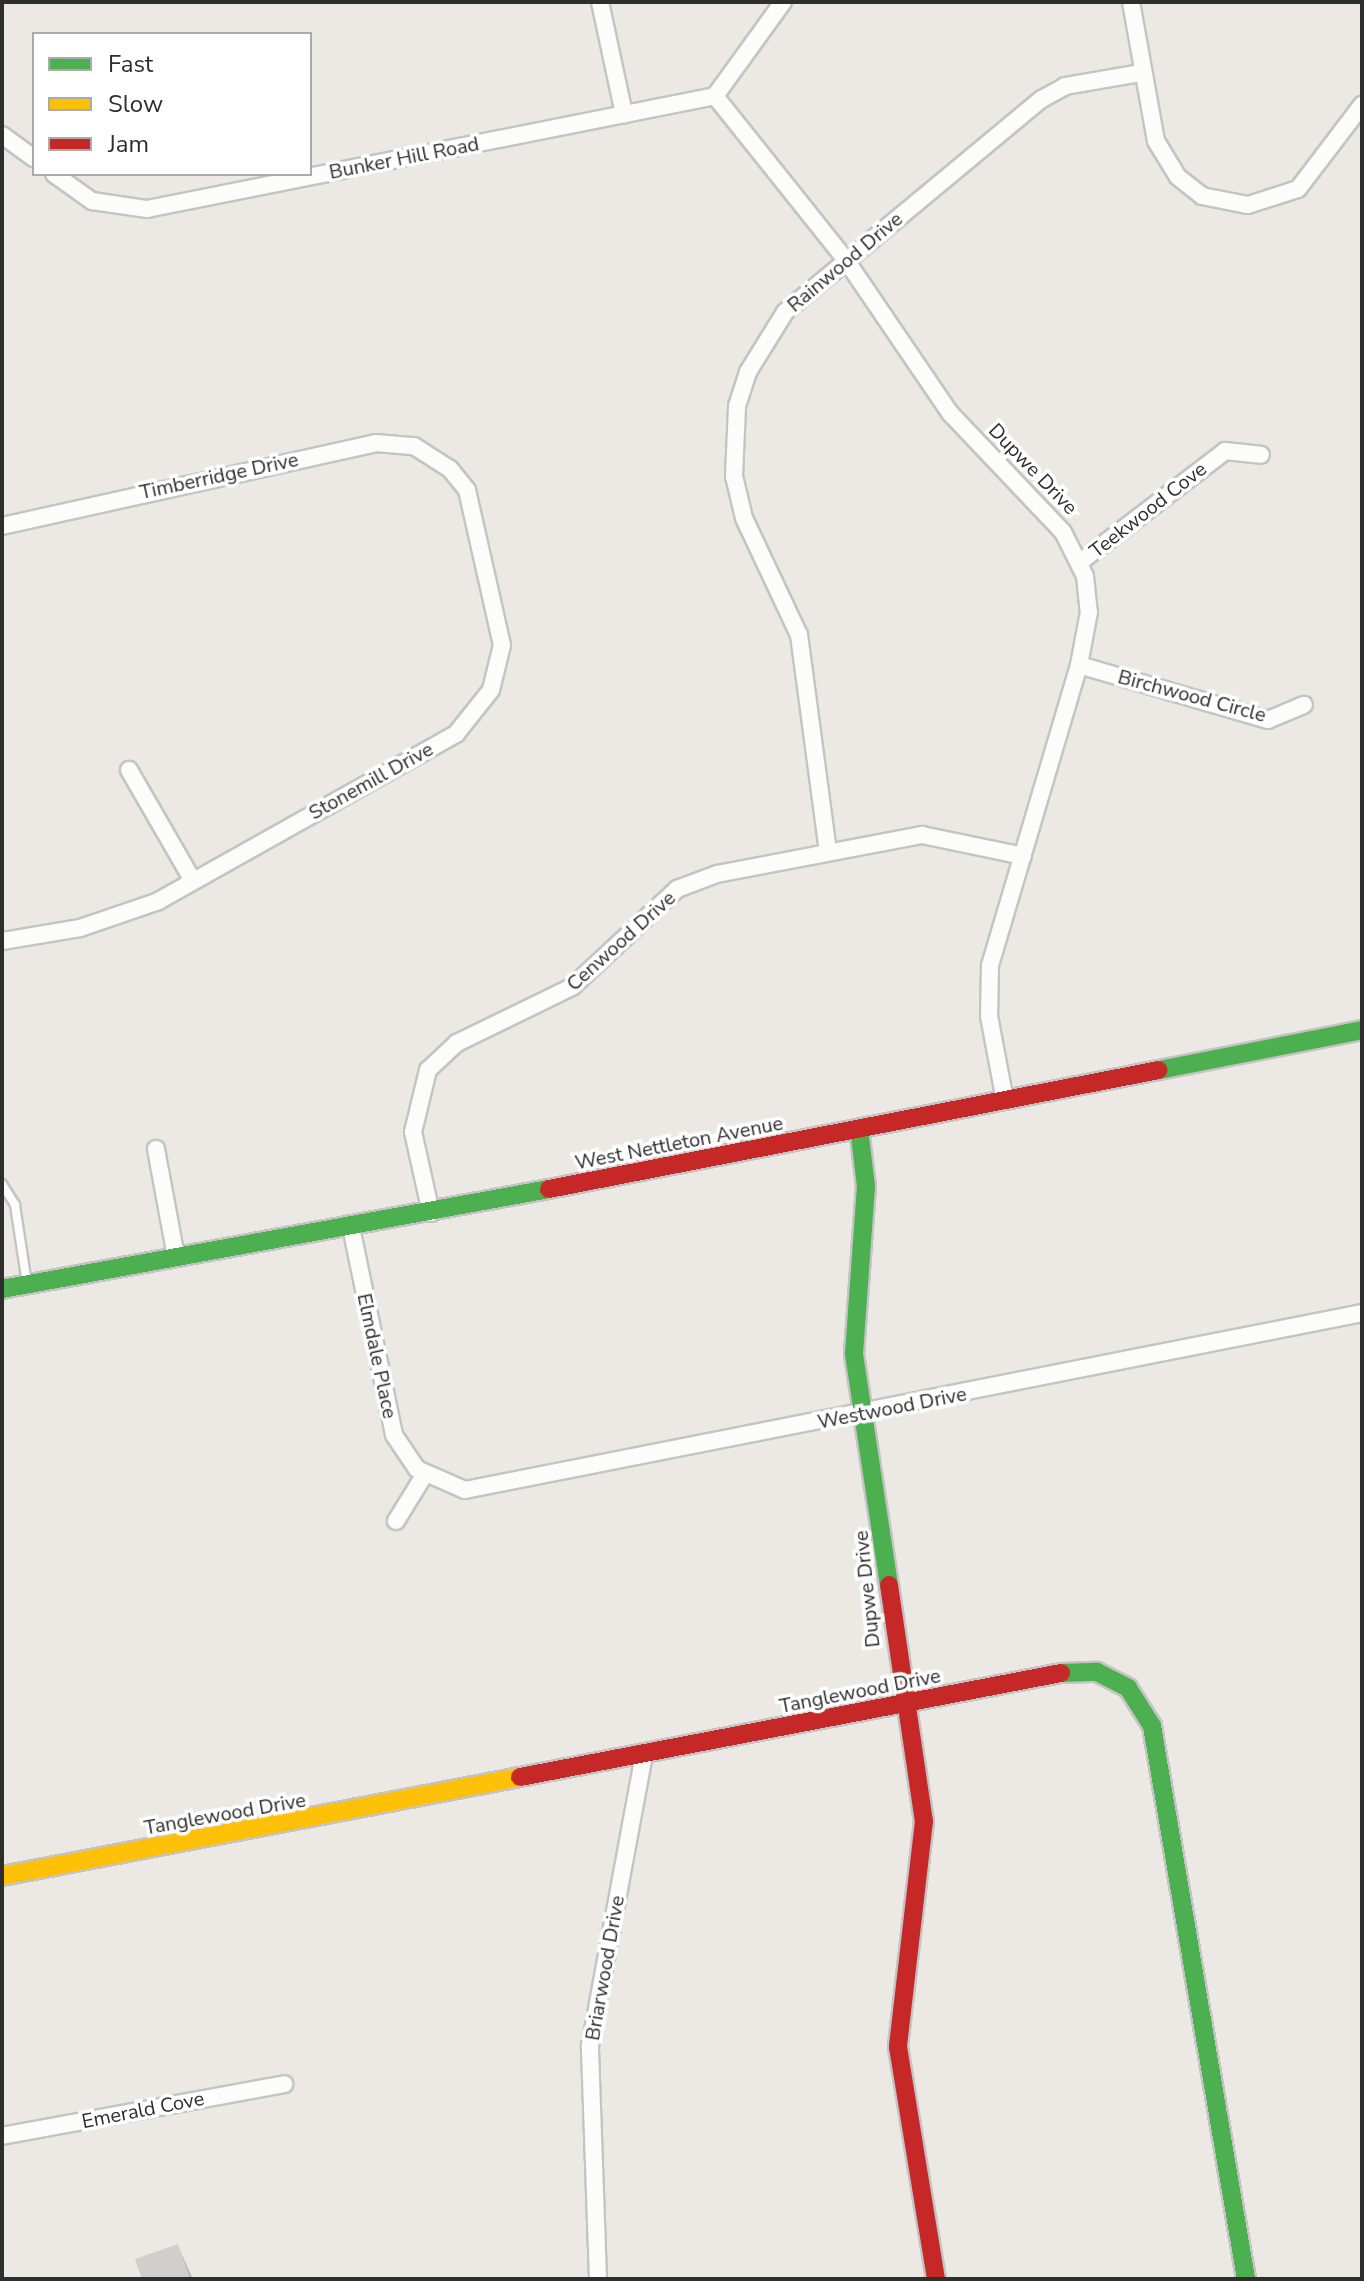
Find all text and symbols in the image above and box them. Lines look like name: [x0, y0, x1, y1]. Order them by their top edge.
legend: [32, 32, 312, 176]
text: Fast: [108, 48, 153, 80]
text: Slow: [108, 88, 163, 120]
text: Jam: [108, 128, 149, 160]
street label: Bunker Hill Road: [327, 132, 481, 184]
street label: Rainwood Drive: [783, 207, 907, 317]
street label: Dupwe Drive: [984, 418, 1082, 520]
street label: Timberridge Drive: [137, 447, 301, 505]
street label: Teekwood Cove: [1085, 457, 1211, 563]
street label: Birchwood Circle: [1115, 665, 1269, 727]
street label: Stonemill Drive: [305, 737, 437, 825]
street label: Cenwood Drive: [562, 886, 680, 996]
street label: West Nettleton Avenue: [573, 1111, 785, 1175]
street label: Elmdale Place: [352, 1291, 402, 1421]
street label: Westwood Drive: [815, 1382, 969, 1434]
street label: Dupwe Drive: [849, 1529, 885, 1649]
street label: Tanglewood Drive: [777, 1664, 943, 1718]
street label: Tanglewood Drive: [142, 1788, 308, 1840]
street label: Briarwood Drive: [580, 1894, 630, 2042]
street label: Emerald Cove: [80, 2086, 206, 2134]

